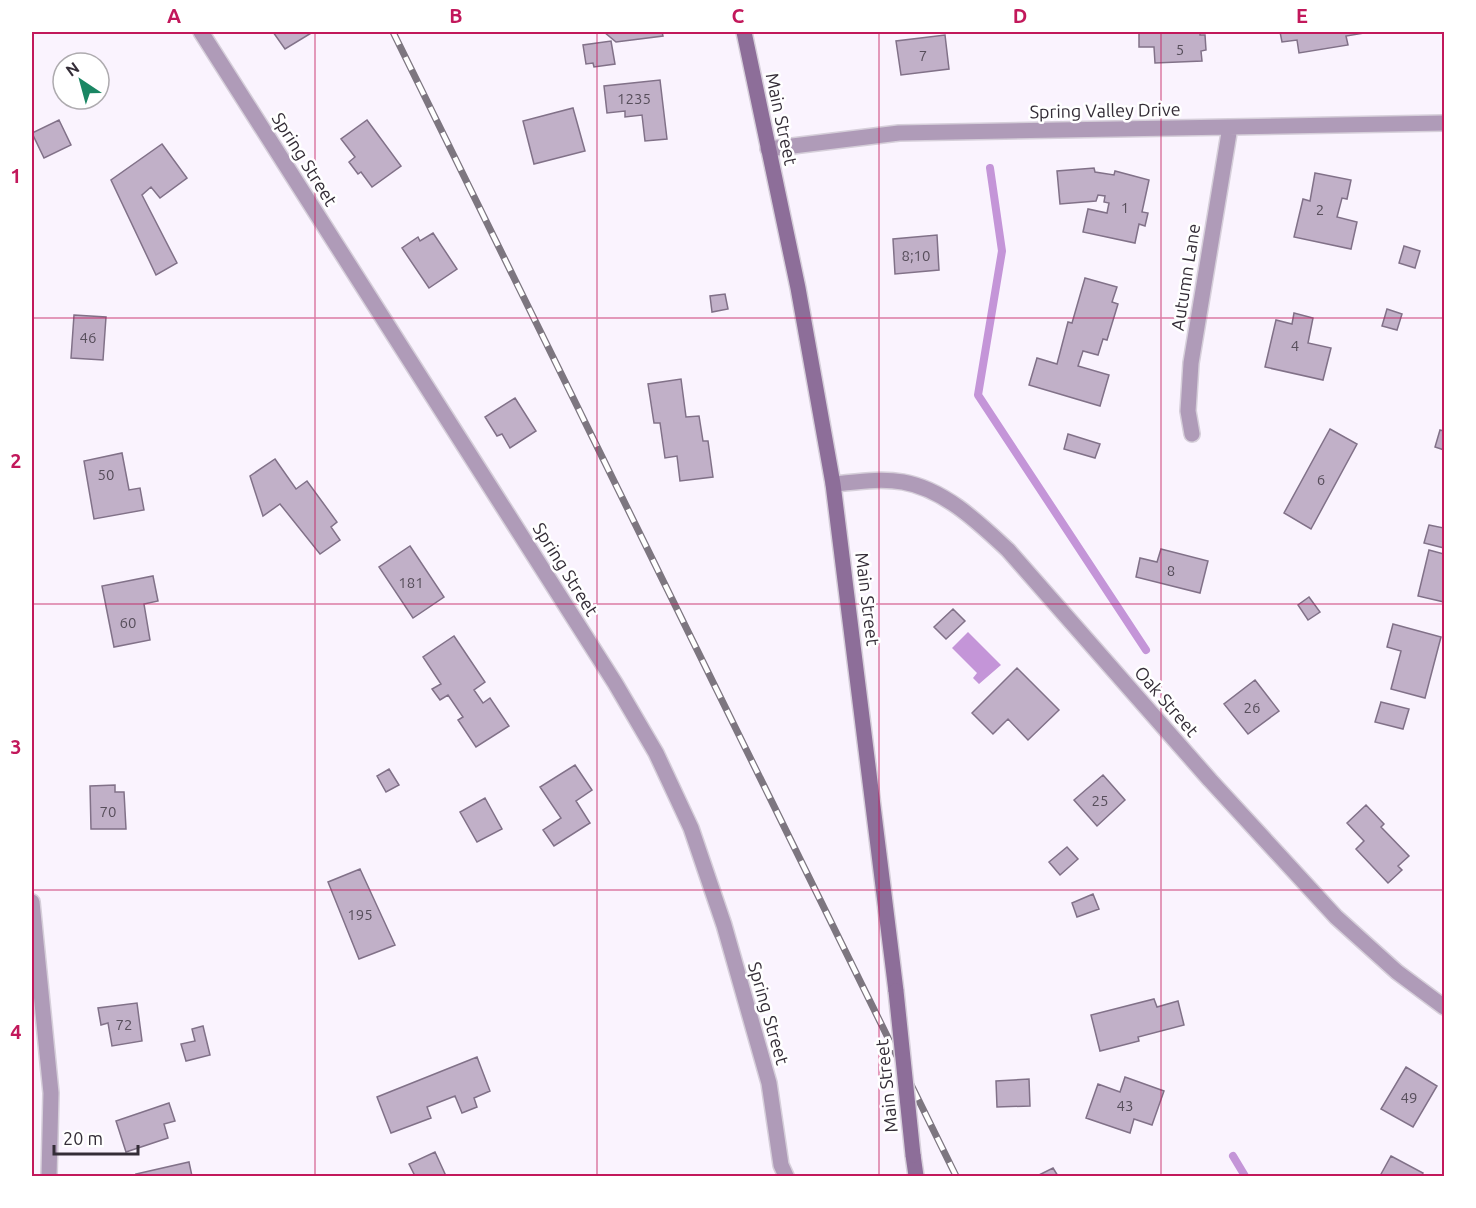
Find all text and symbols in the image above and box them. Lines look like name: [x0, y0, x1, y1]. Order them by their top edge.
text: A: [167, 4, 181, 27]
text: B: [449, 4, 463, 27]
text: C: [732, 4, 745, 27]
text: D: [1013, 4, 1027, 27]
text: E: [1296, 4, 1308, 27]
house number: 5: [1176, 41, 1184, 58]
house number: 7: [919, 47, 927, 64]
north arrow: [51, 51, 111, 111]
text: N: [62, 58, 82, 80]
street label: Main Street: [762, 71, 802, 167]
house number: 1235: [617, 90, 651, 107]
street label: Spring Valley Drive: [1029, 99, 1181, 121]
street label: Spring Street: [268, 109, 342, 209]
text: 1: [10, 164, 22, 187]
house number: 1: [1121, 199, 1129, 216]
house number: 2: [1316, 201, 1324, 218]
street label: Autumn Lane: [1167, 222, 1203, 332]
house number: 8;10: [901, 247, 931, 264]
house number: 46: [80, 329, 96, 346]
house number: 4: [1291, 337, 1299, 354]
text: 2: [10, 449, 22, 472]
house number: 50: [98, 466, 114, 483]
house number: 6: [1317, 471, 1325, 488]
street label: Spring Street: [529, 519, 603, 619]
street label: Main Street: [852, 551, 884, 647]
house number: 8: [1167, 562, 1175, 579]
house number: 181: [398, 574, 424, 591]
house number: 60: [120, 614, 136, 631]
street label: Oak Street: [1131, 662, 1203, 740]
house number: 26: [1244, 699, 1260, 716]
text: 3: [10, 735, 22, 758]
house number: 25: [1092, 792, 1108, 809]
house number: 70: [100, 803, 116, 820]
house number: 195: [347, 906, 373, 923]
street label: Spring Street: [745, 959, 793, 1067]
house number: 72: [116, 1016, 132, 1033]
text: 4: [10, 1020, 22, 1043]
street label: Main Street: [871, 1038, 901, 1134]
house number: 49: [1401, 1089, 1417, 1106]
house number: 43: [1117, 1097, 1133, 1114]
scale bar: [54, 1118, 138, 1156]
text: 20 m: [63, 1128, 103, 1148]

